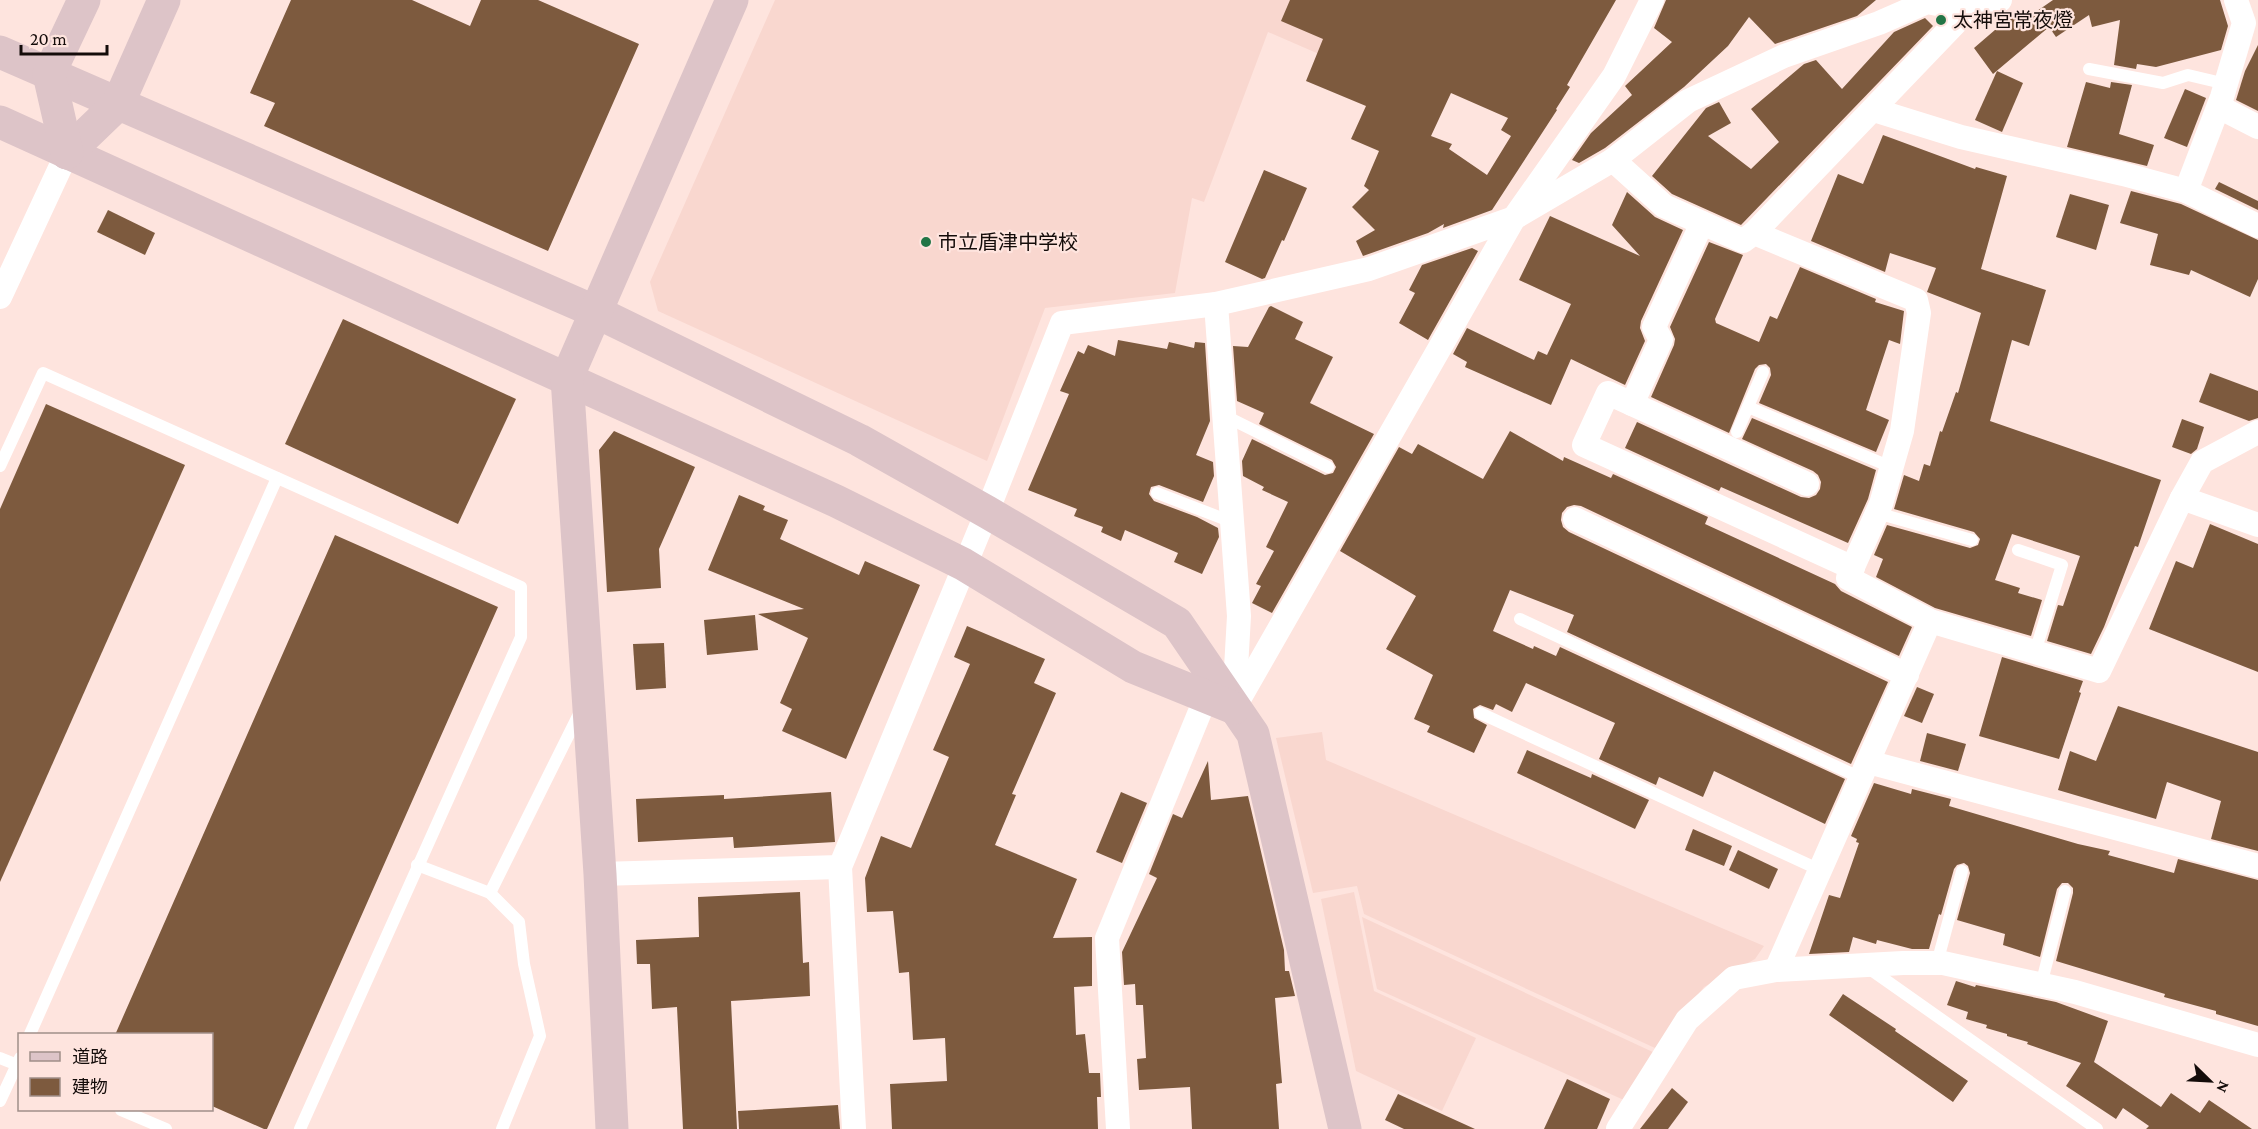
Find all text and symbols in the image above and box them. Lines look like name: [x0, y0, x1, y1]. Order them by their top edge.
place label: 太神宮常夜燈: [1953, 9, 2073, 31]
marker: 太神宮常夜燈: [1934, 13, 1948, 27]
scale bar: [21, 18, 106, 56]
text: 20 m: [30, 29, 67, 49]
place label: 市立盾津中学校: [938, 231, 1078, 253]
marker: 市立盾津中学校: [919, 235, 933, 249]
legend: [18, 1033, 213, 1111]
text: 道路: [72, 1047, 108, 1067]
north arrow: [2180, 1051, 2240, 1111]
text: 建物: [72, 1077, 108, 1097]
text: N: [2213, 1078, 2233, 1095]

